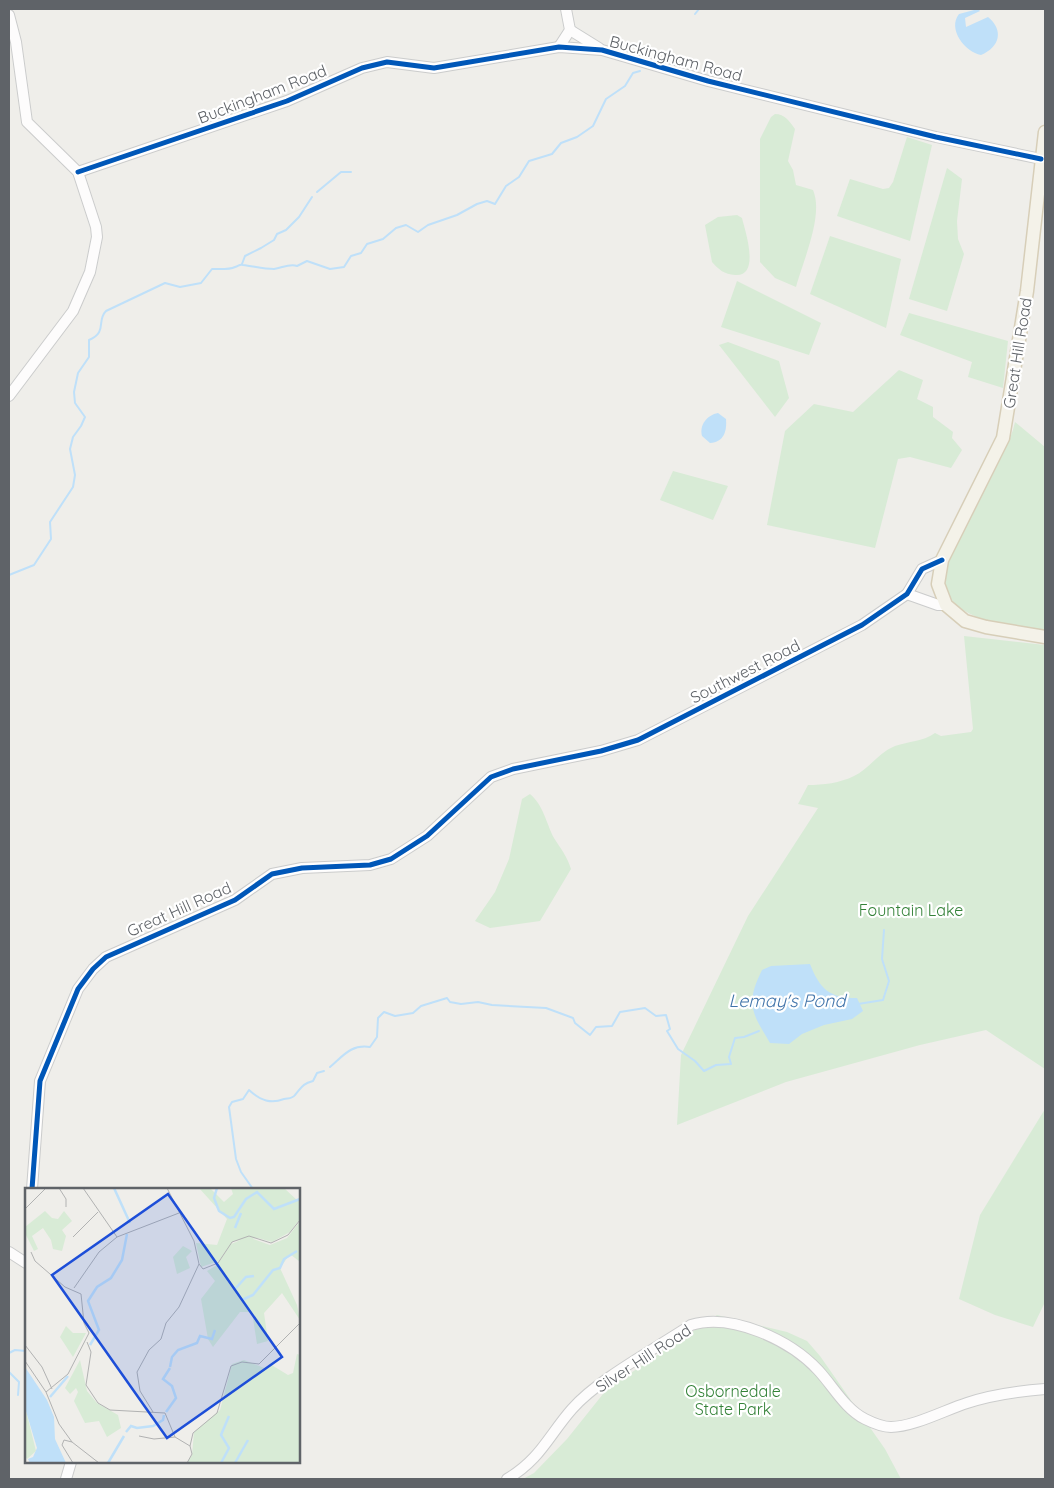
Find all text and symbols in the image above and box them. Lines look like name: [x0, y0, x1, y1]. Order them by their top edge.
street label: Buckingham Road: [608, 31, 744, 85]
street label: Buckingham Road: [195, 60, 329, 128]
street label: Great Hill Road: [998, 296, 1036, 410]
street label: Southwest Road: [687, 635, 803, 707]
street label: Great Hill Road: [124, 877, 234, 941]
park label: Fountain Lake: [859, 900, 963, 920]
water label: Lemay's Pond: [729, 989, 848, 1012]
inset map: [25, 1188, 300, 1463]
street label: Silver Hill Road: [591, 1320, 695, 1396]
park label: Osbornedale State Park: [685, 1381, 781, 1419]

